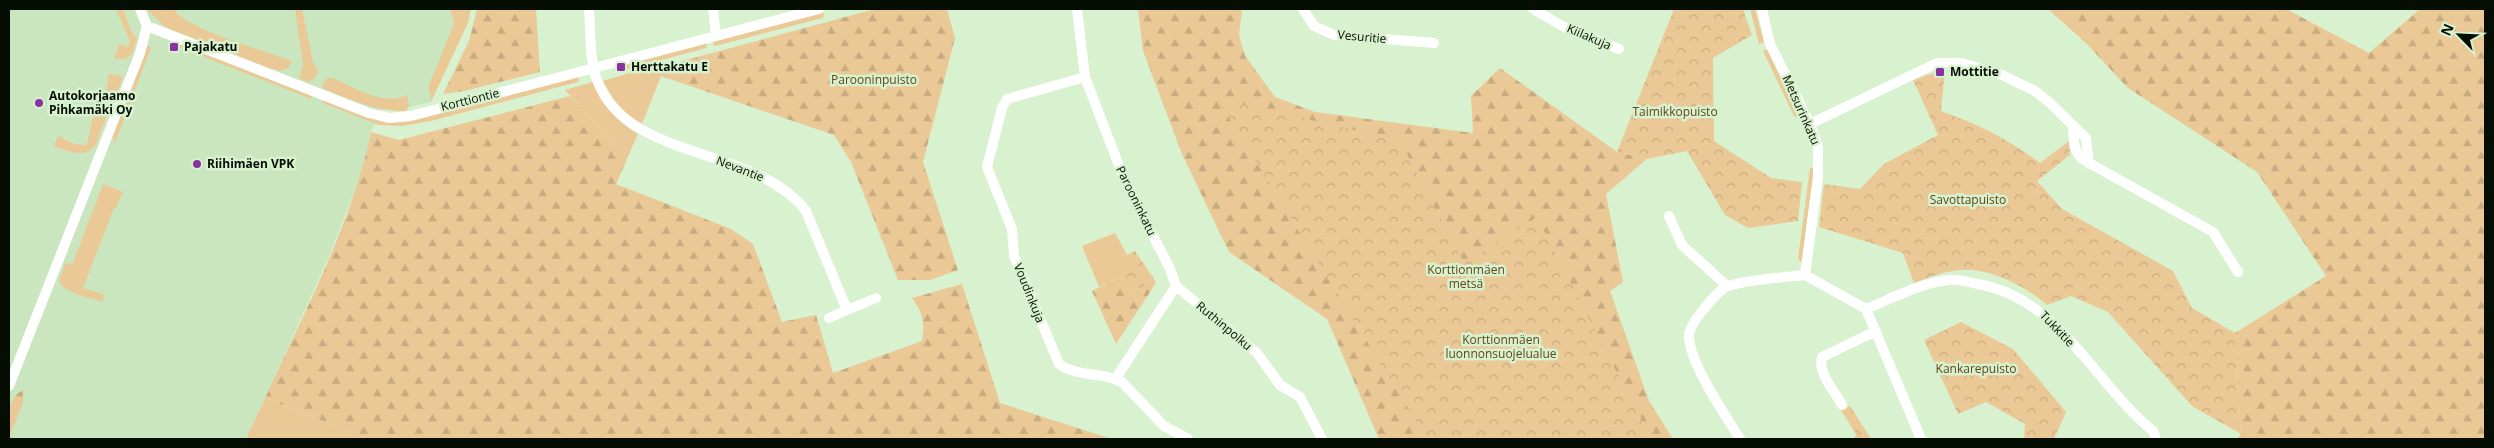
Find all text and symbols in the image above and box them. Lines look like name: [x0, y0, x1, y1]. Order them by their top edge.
north arrow: [2434, 10, 2484, 60]
street label: Kiilakuja: [1564, 20, 1614, 53]
text: N: [2436, 20, 2458, 39]
street label: Vesuritie: [1337, 26, 1387, 47]
place label: Pajakatu: [184, 38, 237, 55]
marker: Pajakatu: [168, 41, 180, 53]
place label: Herttakatu E: [631, 58, 708, 75]
marker: Herttakatu E: [615, 61, 627, 73]
place label: Mottitie: [1950, 63, 1999, 80]
marker: Mottitie: [1934, 66, 1946, 78]
park label: Parooninpuisto: [831, 71, 917, 88]
street label: Metsurinkatu: [1778, 72, 1824, 147]
street label: Korttiontie: [439, 84, 501, 115]
place label: Autokorjaamo Pihkamäki Oy: [49, 87, 136, 118]
marker: Autokorjaamo Pihkamäki Oy: [33, 97, 45, 109]
park label: Taimikkopuisto: [1632, 103, 1718, 120]
street label: Nevantie: [714, 152, 767, 185]
place label: Riihimäen VPK: [207, 155, 294, 172]
marker: Riihimäen VPK: [191, 158, 203, 170]
street label: Parooninkatu: [1112, 163, 1161, 238]
park label: Savottapuisto: [1930, 191, 2006, 208]
street label: Voudinkuja: [1010, 261, 1049, 325]
park label: Korttionmäen metsä: [1427, 261, 1505, 292]
street label: Ruthinpolku: [1193, 297, 1256, 354]
street label: Tukkitie: [2036, 307, 2079, 350]
park label: Korttionmäen luonnonsuojelualue: [1445, 331, 1557, 362]
park label: Kankarepuisto: [1936, 360, 2016, 377]

